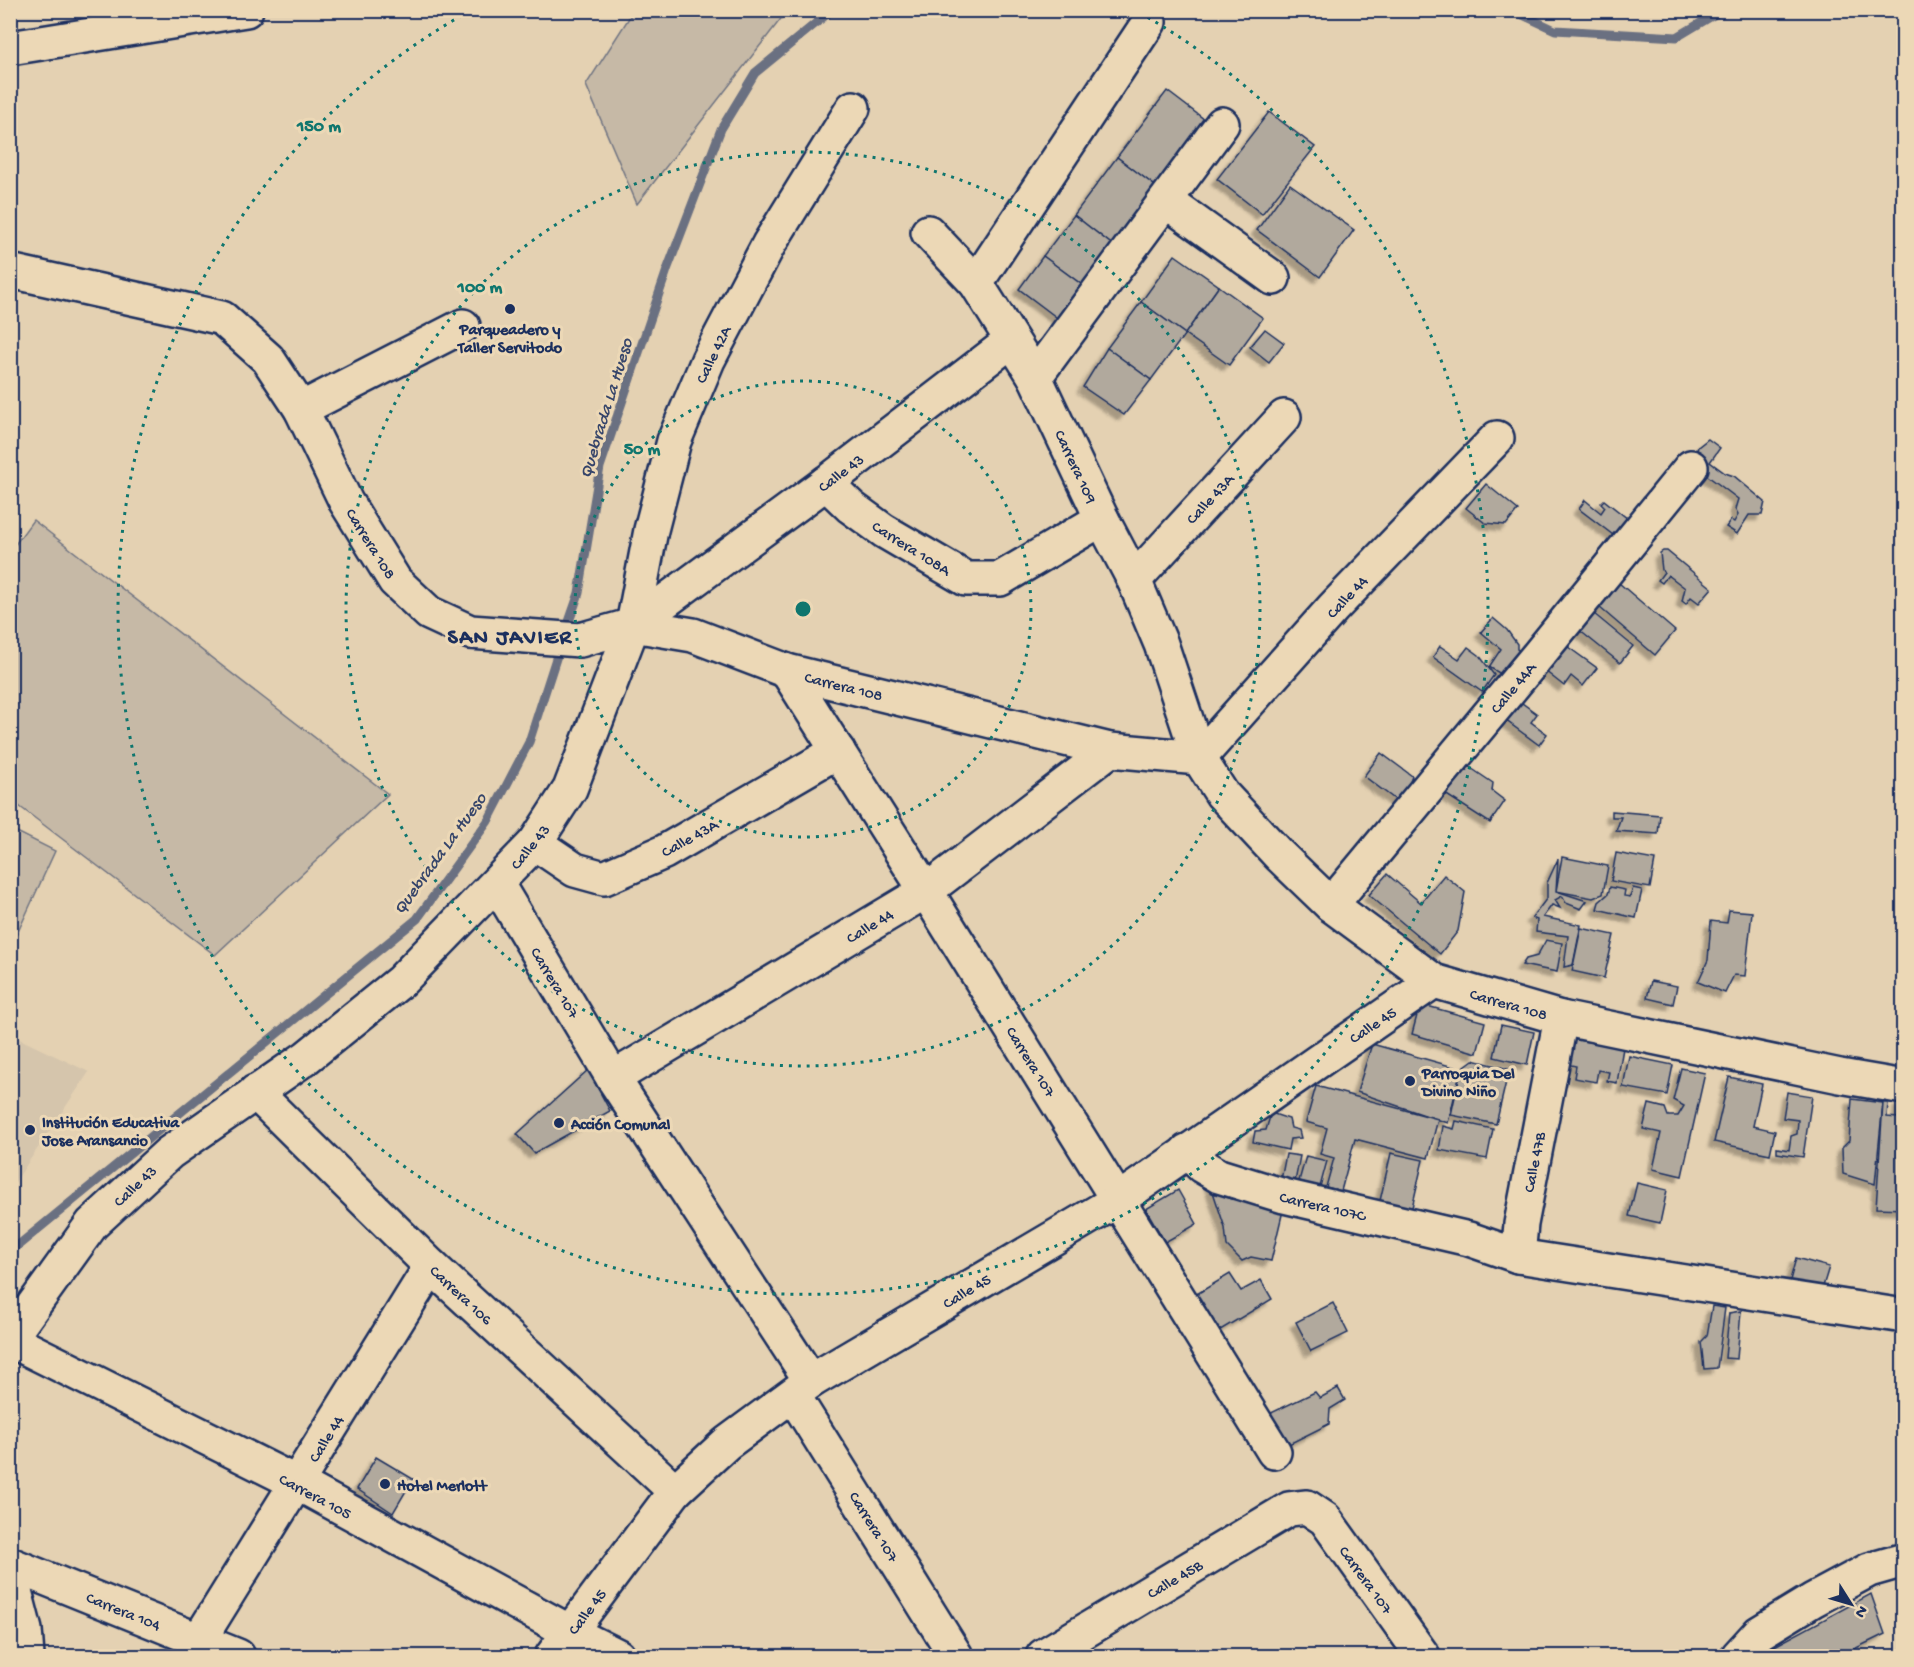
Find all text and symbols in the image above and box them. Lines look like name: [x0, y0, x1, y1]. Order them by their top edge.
text: 150 m: [296, 117, 341, 138]
text: 100 m: [457, 278, 503, 299]
marker: Parqueadero y Taller Servitodo: [503, 302, 517, 316]
place label: Parqueadero y Taller Servitodo: [456, 322, 563, 359]
street label: Calle 42A: [693, 322, 738, 387]
water label: Quebrada La Hueso: [576, 336, 639, 481]
street label: Carrera 109: [1049, 428, 1099, 507]
text: 50 m: [624, 440, 661, 461]
street label: Calle 43: [815, 451, 869, 498]
street label: Calle 43A: [1183, 470, 1241, 530]
street label: Carrera 108: [340, 506, 398, 584]
street label: Carrera 108A: [867, 518, 954, 582]
street label: Calle 44: [1324, 573, 1373, 624]
centre of rings: [793, 599, 813, 619]
district label: SAN JAVIER: [447, 626, 573, 652]
street label: Calle 44A: [1488, 658, 1543, 719]
street label: Carrera 108: [802, 670, 884, 707]
water label: Quebrada La Hueso: [390, 789, 493, 919]
street label: Calle 43A: [659, 816, 724, 863]
street label: Calle 43: [508, 822, 556, 875]
street label: Calle 44: [844, 906, 898, 949]
street label: Carrera 107: [524, 945, 582, 1023]
street label: Carrera 108: [1467, 986, 1549, 1027]
street label: Calle 45: [1347, 1004, 1401, 1049]
street label: Carrera 107: [1000, 1024, 1058, 1102]
place label: Parroquia Del Divino Niño: [1420, 1066, 1515, 1103]
marker: Parroquia Del Divino Niño: [1403, 1074, 1417, 1088]
place label: Institución Educativa Jose Aransancio: [41, 1115, 180, 1152]
marker: Acción Comunal: [552, 1116, 566, 1130]
place label: Acción Comunal: [570, 1117, 671, 1136]
marker: Institución Educativa Jose Aransancio: [23, 1123, 37, 1137]
street label: Calle 47B: [1521, 1130, 1552, 1194]
street label: Calle 43: [111, 1163, 162, 1212]
street label: Carrera 107C: [1277, 1189, 1369, 1228]
street label: Carrera 106: [424, 1263, 496, 1331]
street label: Calle 45: [940, 1271, 995, 1315]
street label: Calle 44: [306, 1412, 350, 1467]
street label: Carrera 105: [275, 1471, 354, 1525]
marker: Hotel Merlott: [378, 1477, 392, 1491]
place label: Hotel Merlott: [397, 1478, 488, 1497]
street label: Carrera 107: [843, 1489, 901, 1567]
street label: Carrera 107: [1333, 1543, 1396, 1619]
street label: Calle 45B: [1145, 1557, 1207, 1605]
north arrow: [1821, 1574, 1881, 1634]
street label: Calle 45: [565, 1586, 612, 1640]
street label: Carrera 104: [83, 1590, 163, 1637]
text: N: [1849, 1601, 1871, 1621]

